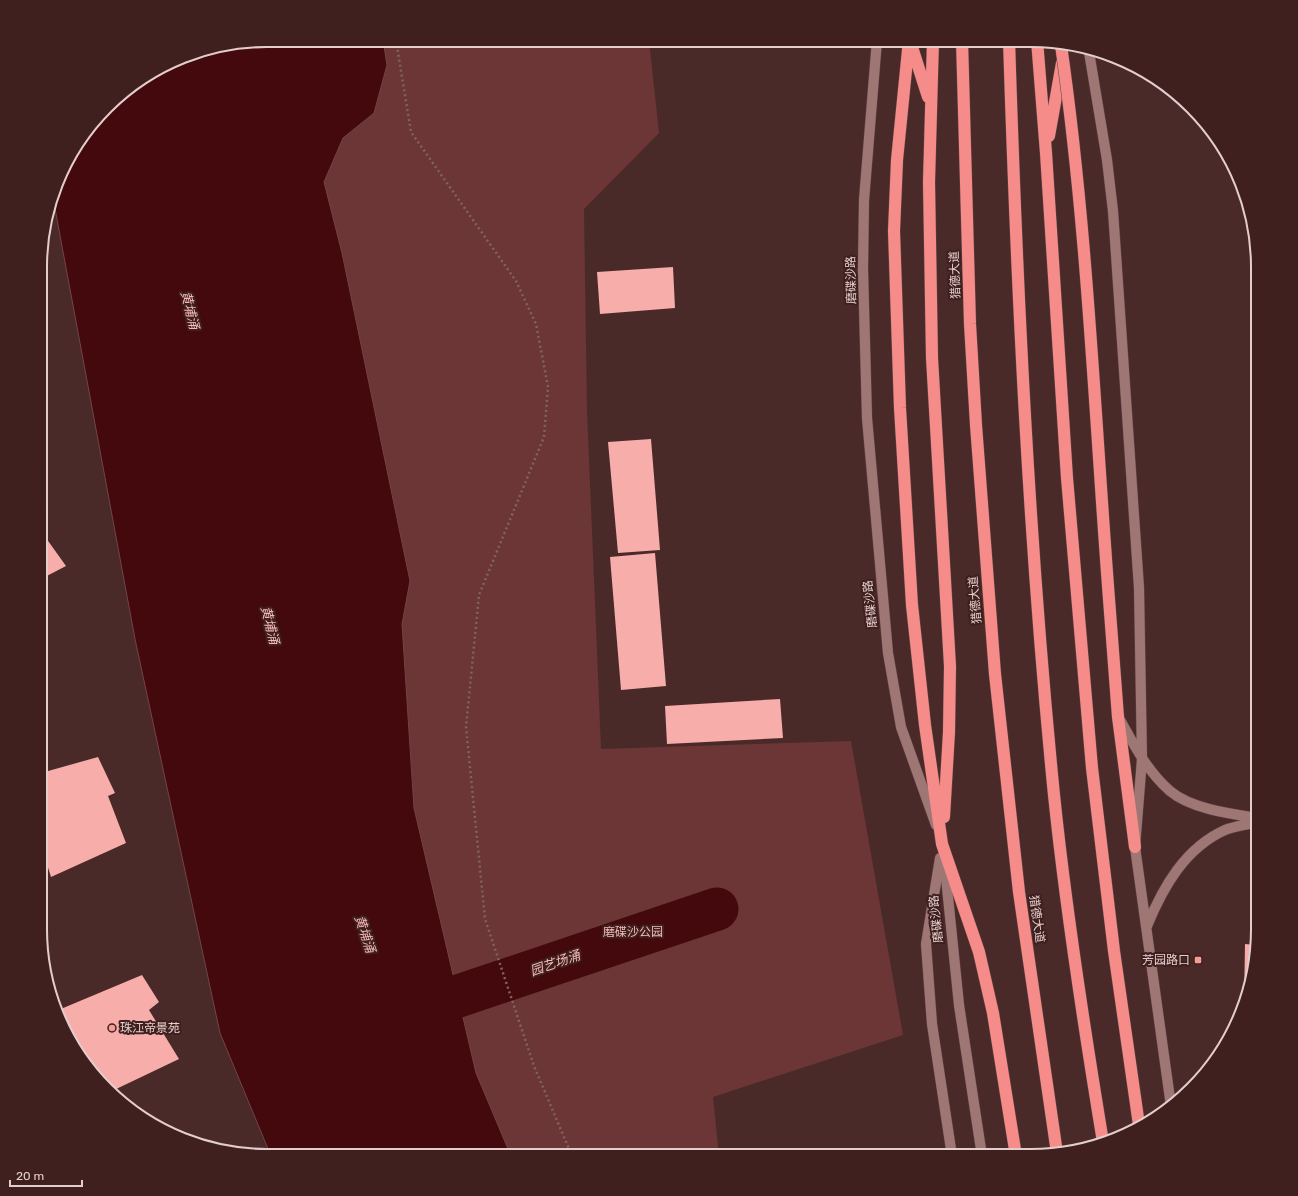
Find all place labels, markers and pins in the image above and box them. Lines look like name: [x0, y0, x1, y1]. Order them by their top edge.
place label: 芳园路口: [1142, 953, 1190, 967]
marker: 芳园路口: [1193, 955, 1203, 965]
place label: 珠江帝景苑: [120, 1021, 180, 1035]
marker: 珠江帝景苑: [107, 1023, 117, 1033]

